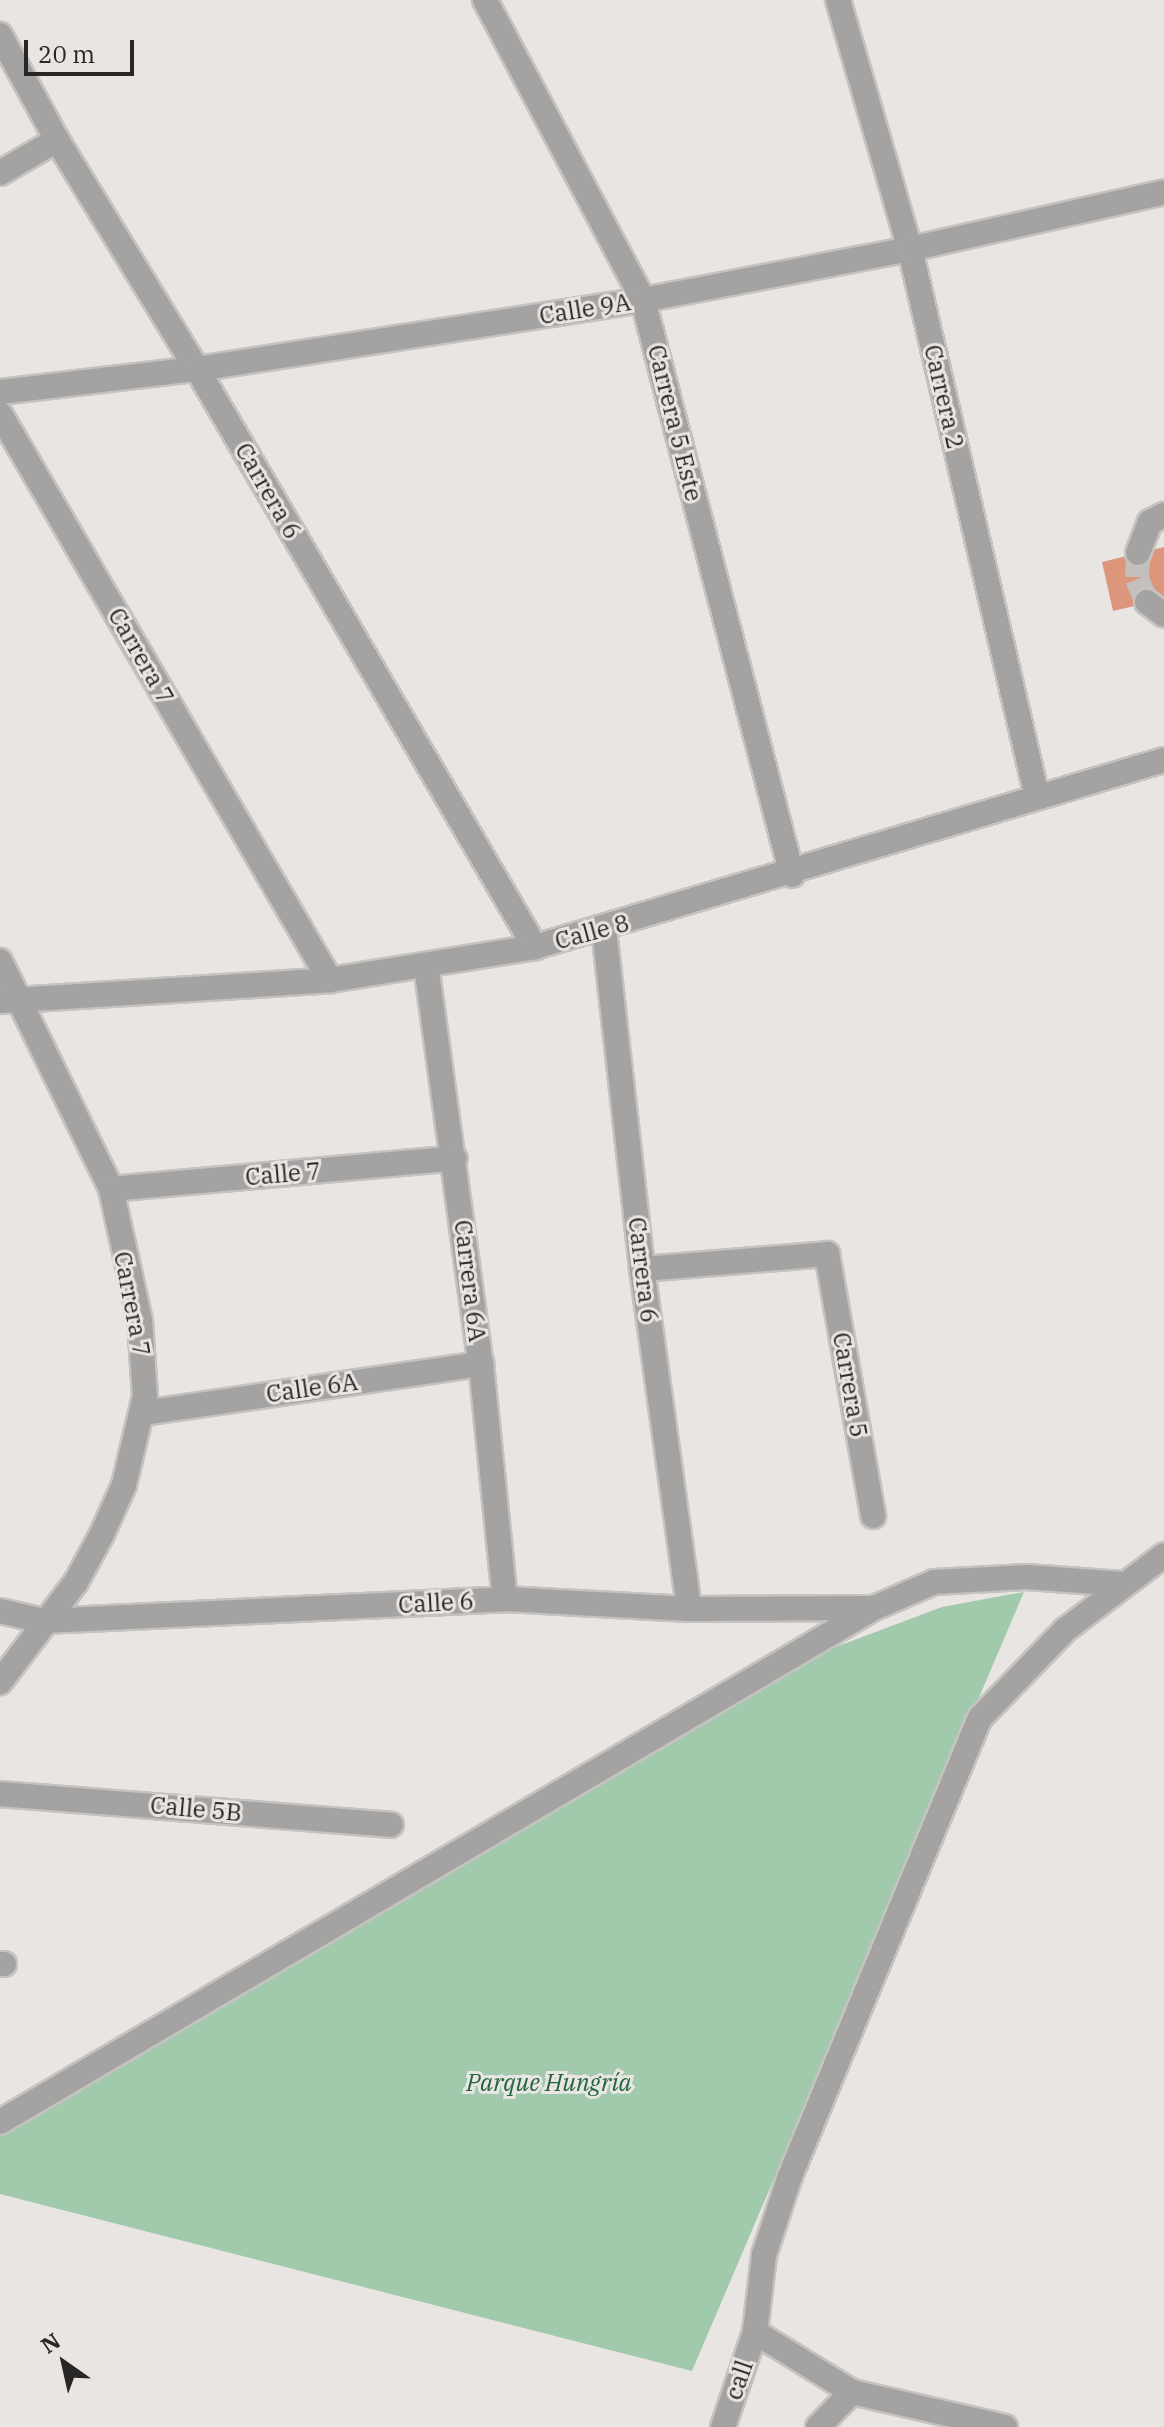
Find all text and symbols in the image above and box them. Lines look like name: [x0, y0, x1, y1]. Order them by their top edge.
scale bar: [28, 24, 138, 74]
text: 20 m: [38, 38, 95, 70]
street label: Calle 9A: [537, 288, 633, 330]
street label: Carrera 5 Este: [642, 342, 708, 504]
street label: Carrera 2: [918, 342, 970, 452]
street label: Carrera 6: [229, 438, 307, 544]
street label: Carrera 7: [102, 603, 180, 709]
street label: Calle 8: [552, 908, 632, 956]
street label: Calle 7: [244, 1156, 322, 1192]
street label: Carrera 6: [622, 1216, 664, 1324]
street label: Carrera 6A: [448, 1218, 492, 1344]
street label: Carrera 7: [108, 1249, 156, 1359]
street label: Carrera 5: [827, 1330, 873, 1440]
street label: Calle 6A: [264, 1367, 360, 1409]
street label: Calle 6: [397, 1587, 475, 1619]
street label: Calle 5B: [149, 1791, 243, 1827]
park label: Parque Hungría: [466, 2069, 632, 2097]
north arrow: [24, 2323, 104, 2403]
text: N: [35, 2326, 66, 2360]
street label: call: [719, 2356, 759, 2404]

